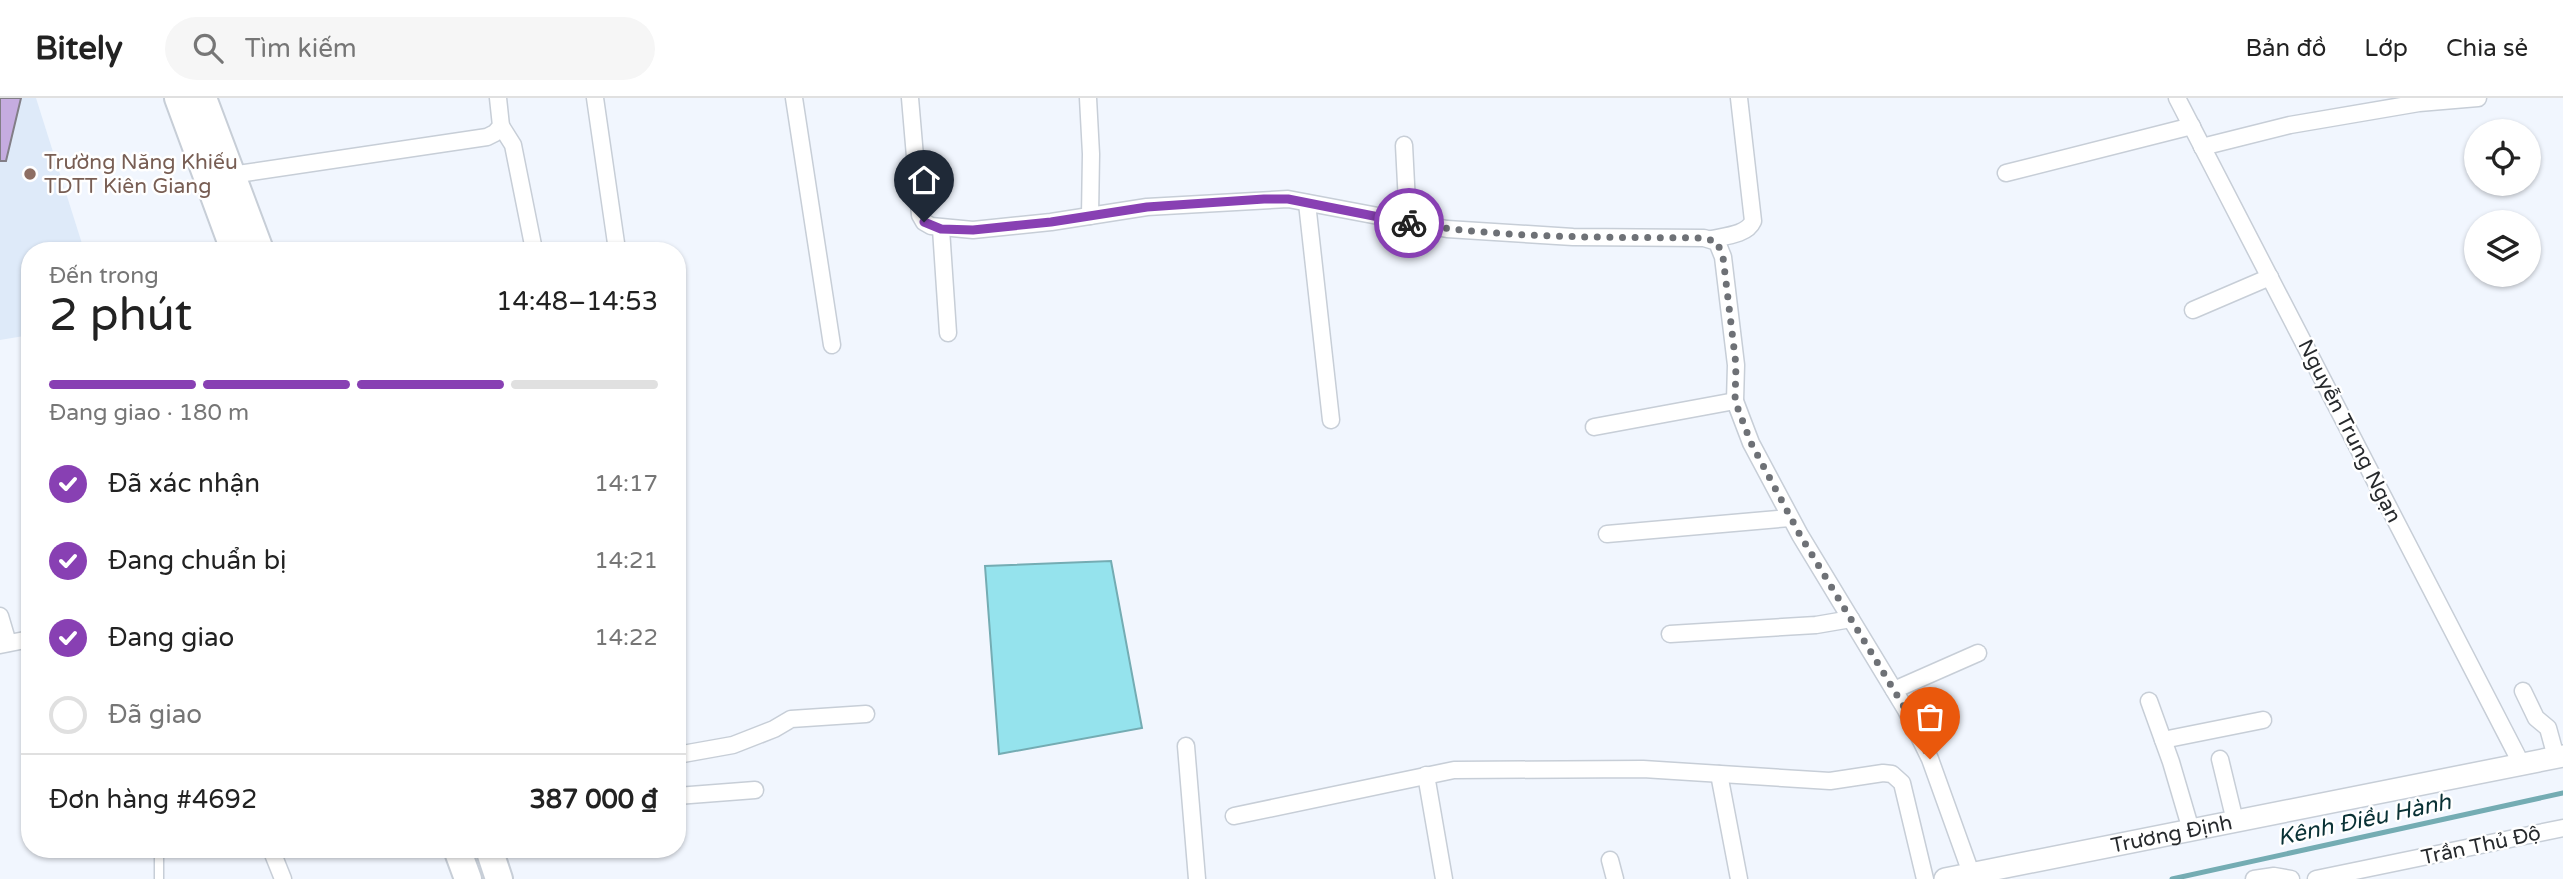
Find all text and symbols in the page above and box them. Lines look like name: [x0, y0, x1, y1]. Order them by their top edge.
search box: [165, 17, 655, 80]
text: Bitely: [35, 29, 123, 68]
icon: search: [189, 29, 227, 67]
text: Tìm kiếm: [245, 33, 357, 64]
text: Bản đồ: [2245, 34, 2326, 63]
text: Lớp: [2364, 34, 2408, 63]
text: Chia sẻ: [2446, 34, 2528, 63]
map controls: [2464, 119, 2541, 287]
button: locate: [2464, 119, 2541, 196]
place label: Trường Năng Khiếu TDTT Kiên Giang: [44, 150, 238, 199]
pin: [894, 150, 954, 222]
icon: home: [905, 161, 943, 199]
marker: Trường Năng Khiếu TDTT Kiên Giang: [22, 166, 38, 182]
courier: [1374, 188, 1444, 258]
icon: bike: [1390, 204, 1428, 242]
button: layers: [2464, 210, 2541, 287]
text: Đến trong: [49, 262, 159, 290]
text: 14:48–14:53: [496, 286, 658, 317]
text: 2 phút: [49, 288, 192, 343]
street label: Nguyễn Trung Ngạn: [2293, 335, 2407, 527]
text: Đang giao · 180 m: [49, 399, 249, 427]
icon: check: [49, 465, 87, 503]
text: Đã xác nhận: [108, 468, 260, 499]
text: 14:17: [594, 470, 658, 498]
icon: check: [49, 542, 87, 580]
text: Đang chuẩn bị: [108, 545, 287, 576]
text: 14:21: [594, 547, 658, 575]
icon: check: [49, 619, 87, 657]
text: Đang giao: [108, 622, 234, 653]
text: 14:22: [594, 624, 658, 652]
pin: [1900, 687, 1960, 759]
icon: bag: [1911, 698, 1949, 736]
text: Đã giao: [108, 699, 202, 730]
text: Đơn hàng #4692: [49, 784, 257, 815]
text: 387 000 ₫: [529, 784, 658, 815]
water label: Kênh Điều Hành: [2275, 788, 2454, 852]
street label: Trương Định: [2109, 810, 2235, 859]
street label: Trần Thủ Độ: [2419, 821, 2543, 870]

